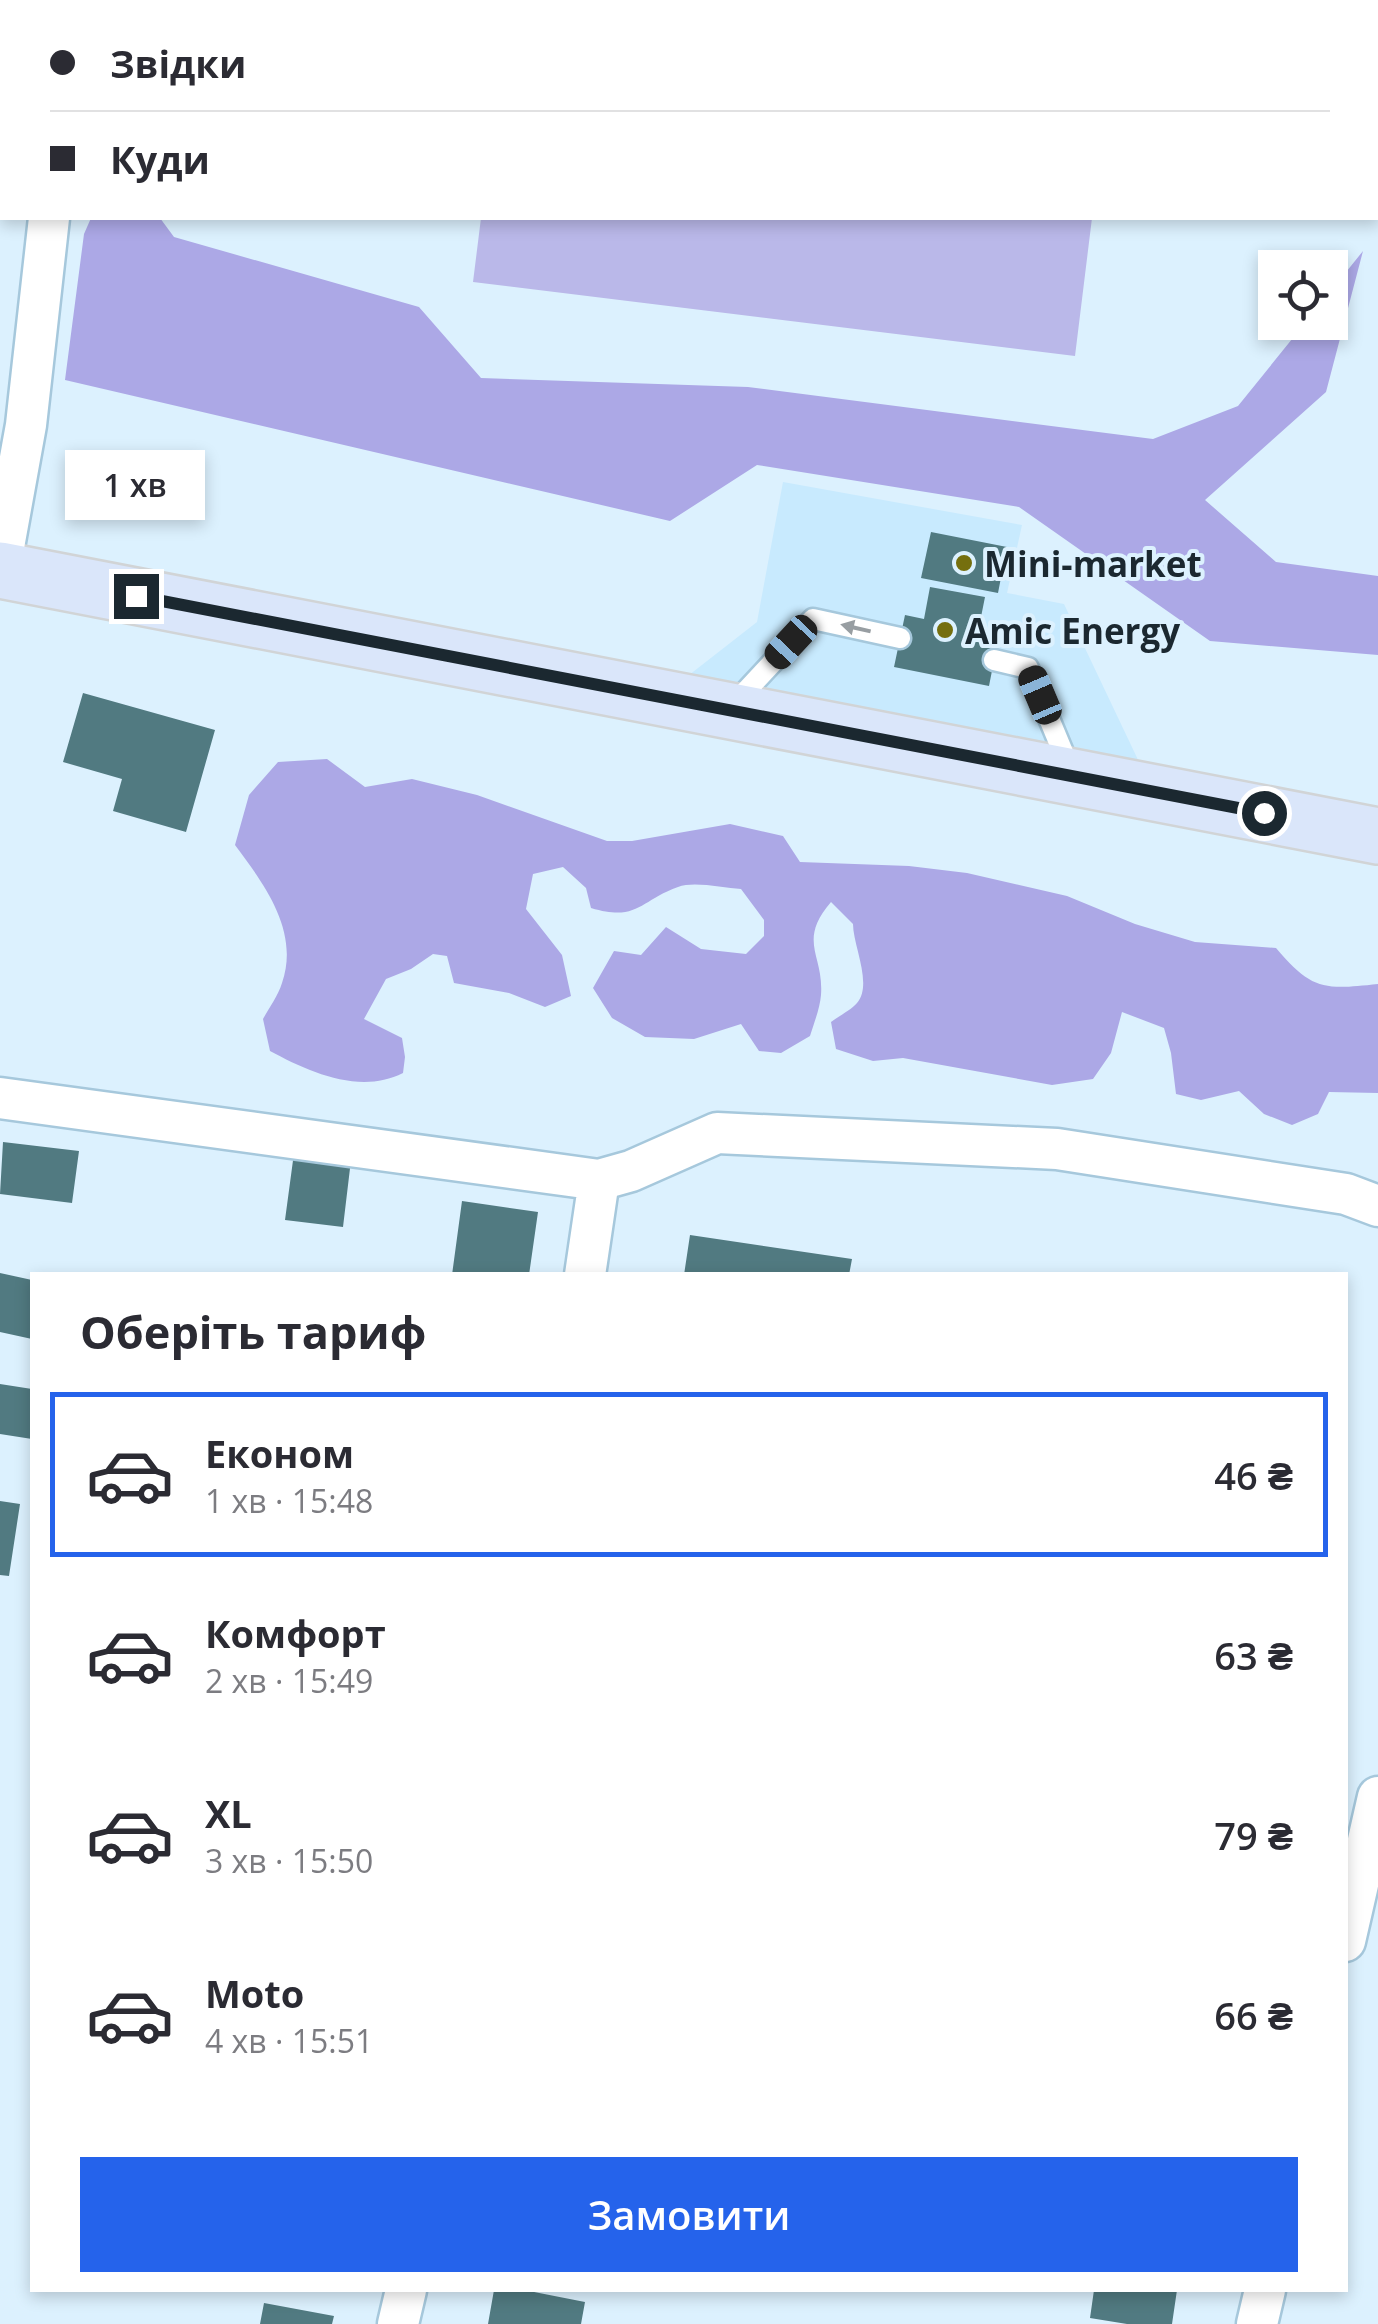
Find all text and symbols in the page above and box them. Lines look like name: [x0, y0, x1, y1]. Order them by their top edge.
text: Звідки: [110, 37, 246, 89]
text: Куди: [110, 133, 210, 185]
map controls: [1258, 250, 1348, 340]
button: locate: [1258, 250, 1348, 340]
callout: 1 хв: [66, 451, 206, 521]
text: 1 хв: [103, 463, 167, 506]
place label: Mini-market: [984, 540, 1202, 587]
marker: Mini-market: [953, 552, 975, 574]
route end: [114, 574, 159, 619]
place label: Amic Energy: [965, 607, 1180, 654]
car: [760, 610, 822, 674]
marker: Amic Energy: [934, 619, 956, 641]
one-way arrow: [840, 620, 871, 636]
car: [1014, 662, 1066, 728]
route start: [1242, 791, 1287, 836]
text: Оберіть тариф: [80, 1301, 426, 1362]
text: Економ: [205, 1427, 354, 1479]
icon: car: [85, 1430, 175, 1520]
text: 46 ₴: [1214, 1449, 1293, 1501]
text: 1 хв · 15:48: [205, 1479, 373, 1522]
text: Комфорт: [205, 1607, 386, 1659]
icon: car: [85, 1610, 175, 1700]
text: 63 ₴: [1214, 1629, 1293, 1681]
text: 2 хв · 15:49: [205, 1659, 373, 1702]
text: XL: [205, 1787, 252, 1839]
icon: car: [85, 1790, 175, 1880]
text: 79 ₴: [1214, 1809, 1293, 1861]
text: 3 хв · 15:50: [205, 1839, 373, 1882]
text: Moto: [205, 1967, 304, 2019]
icon: car: [85, 1970, 175, 2060]
text: 66 ₴: [1214, 1989, 1293, 2041]
text: 4 хв · 15:51: [205, 2019, 373, 2062]
button: Замовити: [80, 2157, 1298, 2272]

